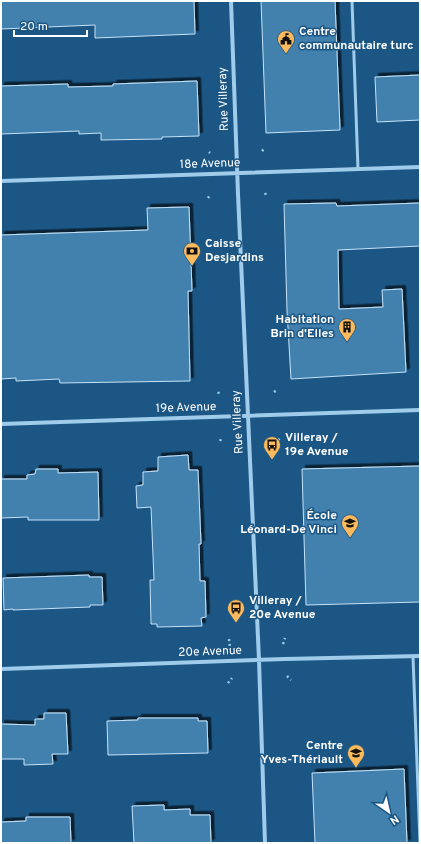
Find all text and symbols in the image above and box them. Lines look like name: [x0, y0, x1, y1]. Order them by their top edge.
scale bar: [14, 12, 87, 38]
text: 20 m: [20, 19, 48, 35]
place label: Centre communautaire turc: [299, 24, 414, 54]
public building icon: Centre communautaire turc: [276, 29, 296, 54]
street label: Rue Villeray: [215, 67, 233, 131]
street label: 18e Avenue: [179, 155, 241, 173]
place label: Caisse Desjardins: [205, 236, 264, 266]
bank icon: Caisse Desjardins: [182, 241, 202, 266]
place label: Habitation Brin d'Elles: [270, 312, 334, 342]
building icon: Habitation Brin d'Elles: [337, 317, 357, 342]
street label: Rue Villeray: [228, 390, 248, 454]
street label: 19e Avenue: [155, 399, 217, 417]
place label: Villeray / 19e Avenue: [285, 430, 349, 460]
bus stop icon: Villeray / 19e Avenue: [262, 435, 282, 460]
place label: École Léonard-De Vinci: [240, 508, 337, 538]
school or university icon: École Léonard-De Vinci: [340, 513, 360, 538]
place label: Villeray / 20e Avenue: [249, 593, 316, 623]
bus stop icon: Villeray / 20e Avenue: [226, 598, 246, 623]
street label: 20e Avenue: [178, 643, 242, 661]
place label: Centre Yves-Thériault: [260, 738, 343, 768]
school or university icon: Centre Yves-Thériault: [346, 743, 366, 768]
north arrow: [369, 792, 409, 832]
text: N: [387, 811, 401, 827]

